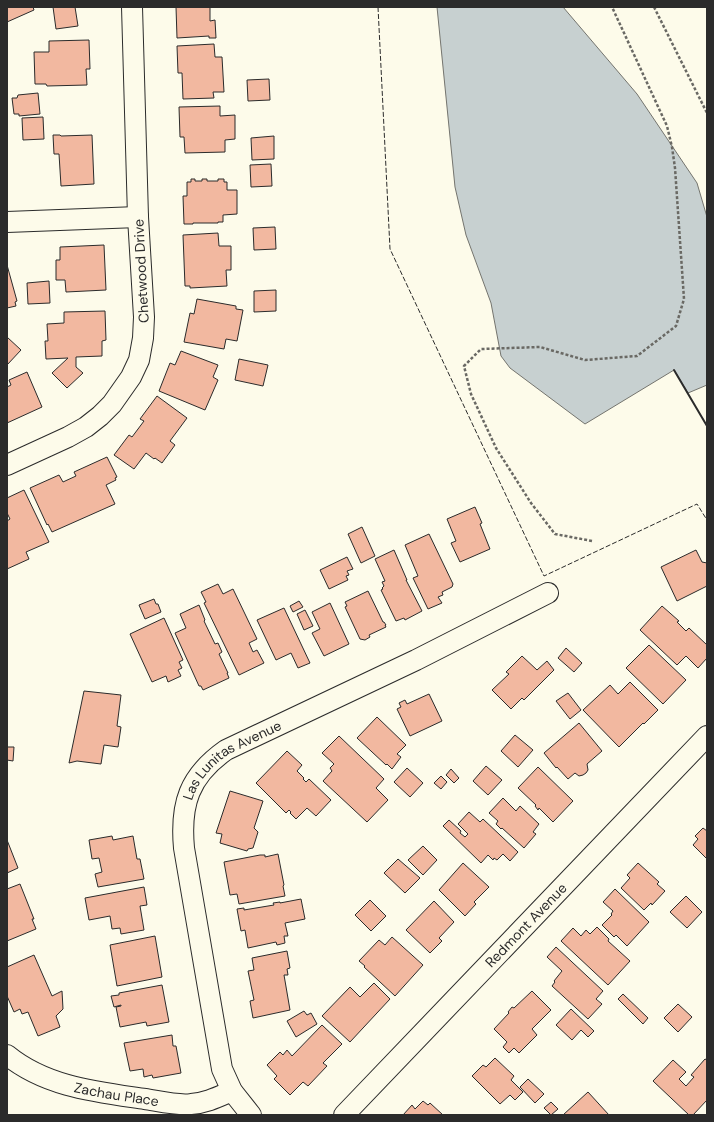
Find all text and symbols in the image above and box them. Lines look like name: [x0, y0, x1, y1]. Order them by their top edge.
street label: Chetwood Drive: [129, 219, 153, 323]
street label: Las Lunitas Avenue: [179, 716, 284, 802]
street label: Redmont Avenue: [481, 879, 571, 971]
street label: Zachau Place: [72, 1078, 160, 1110]

